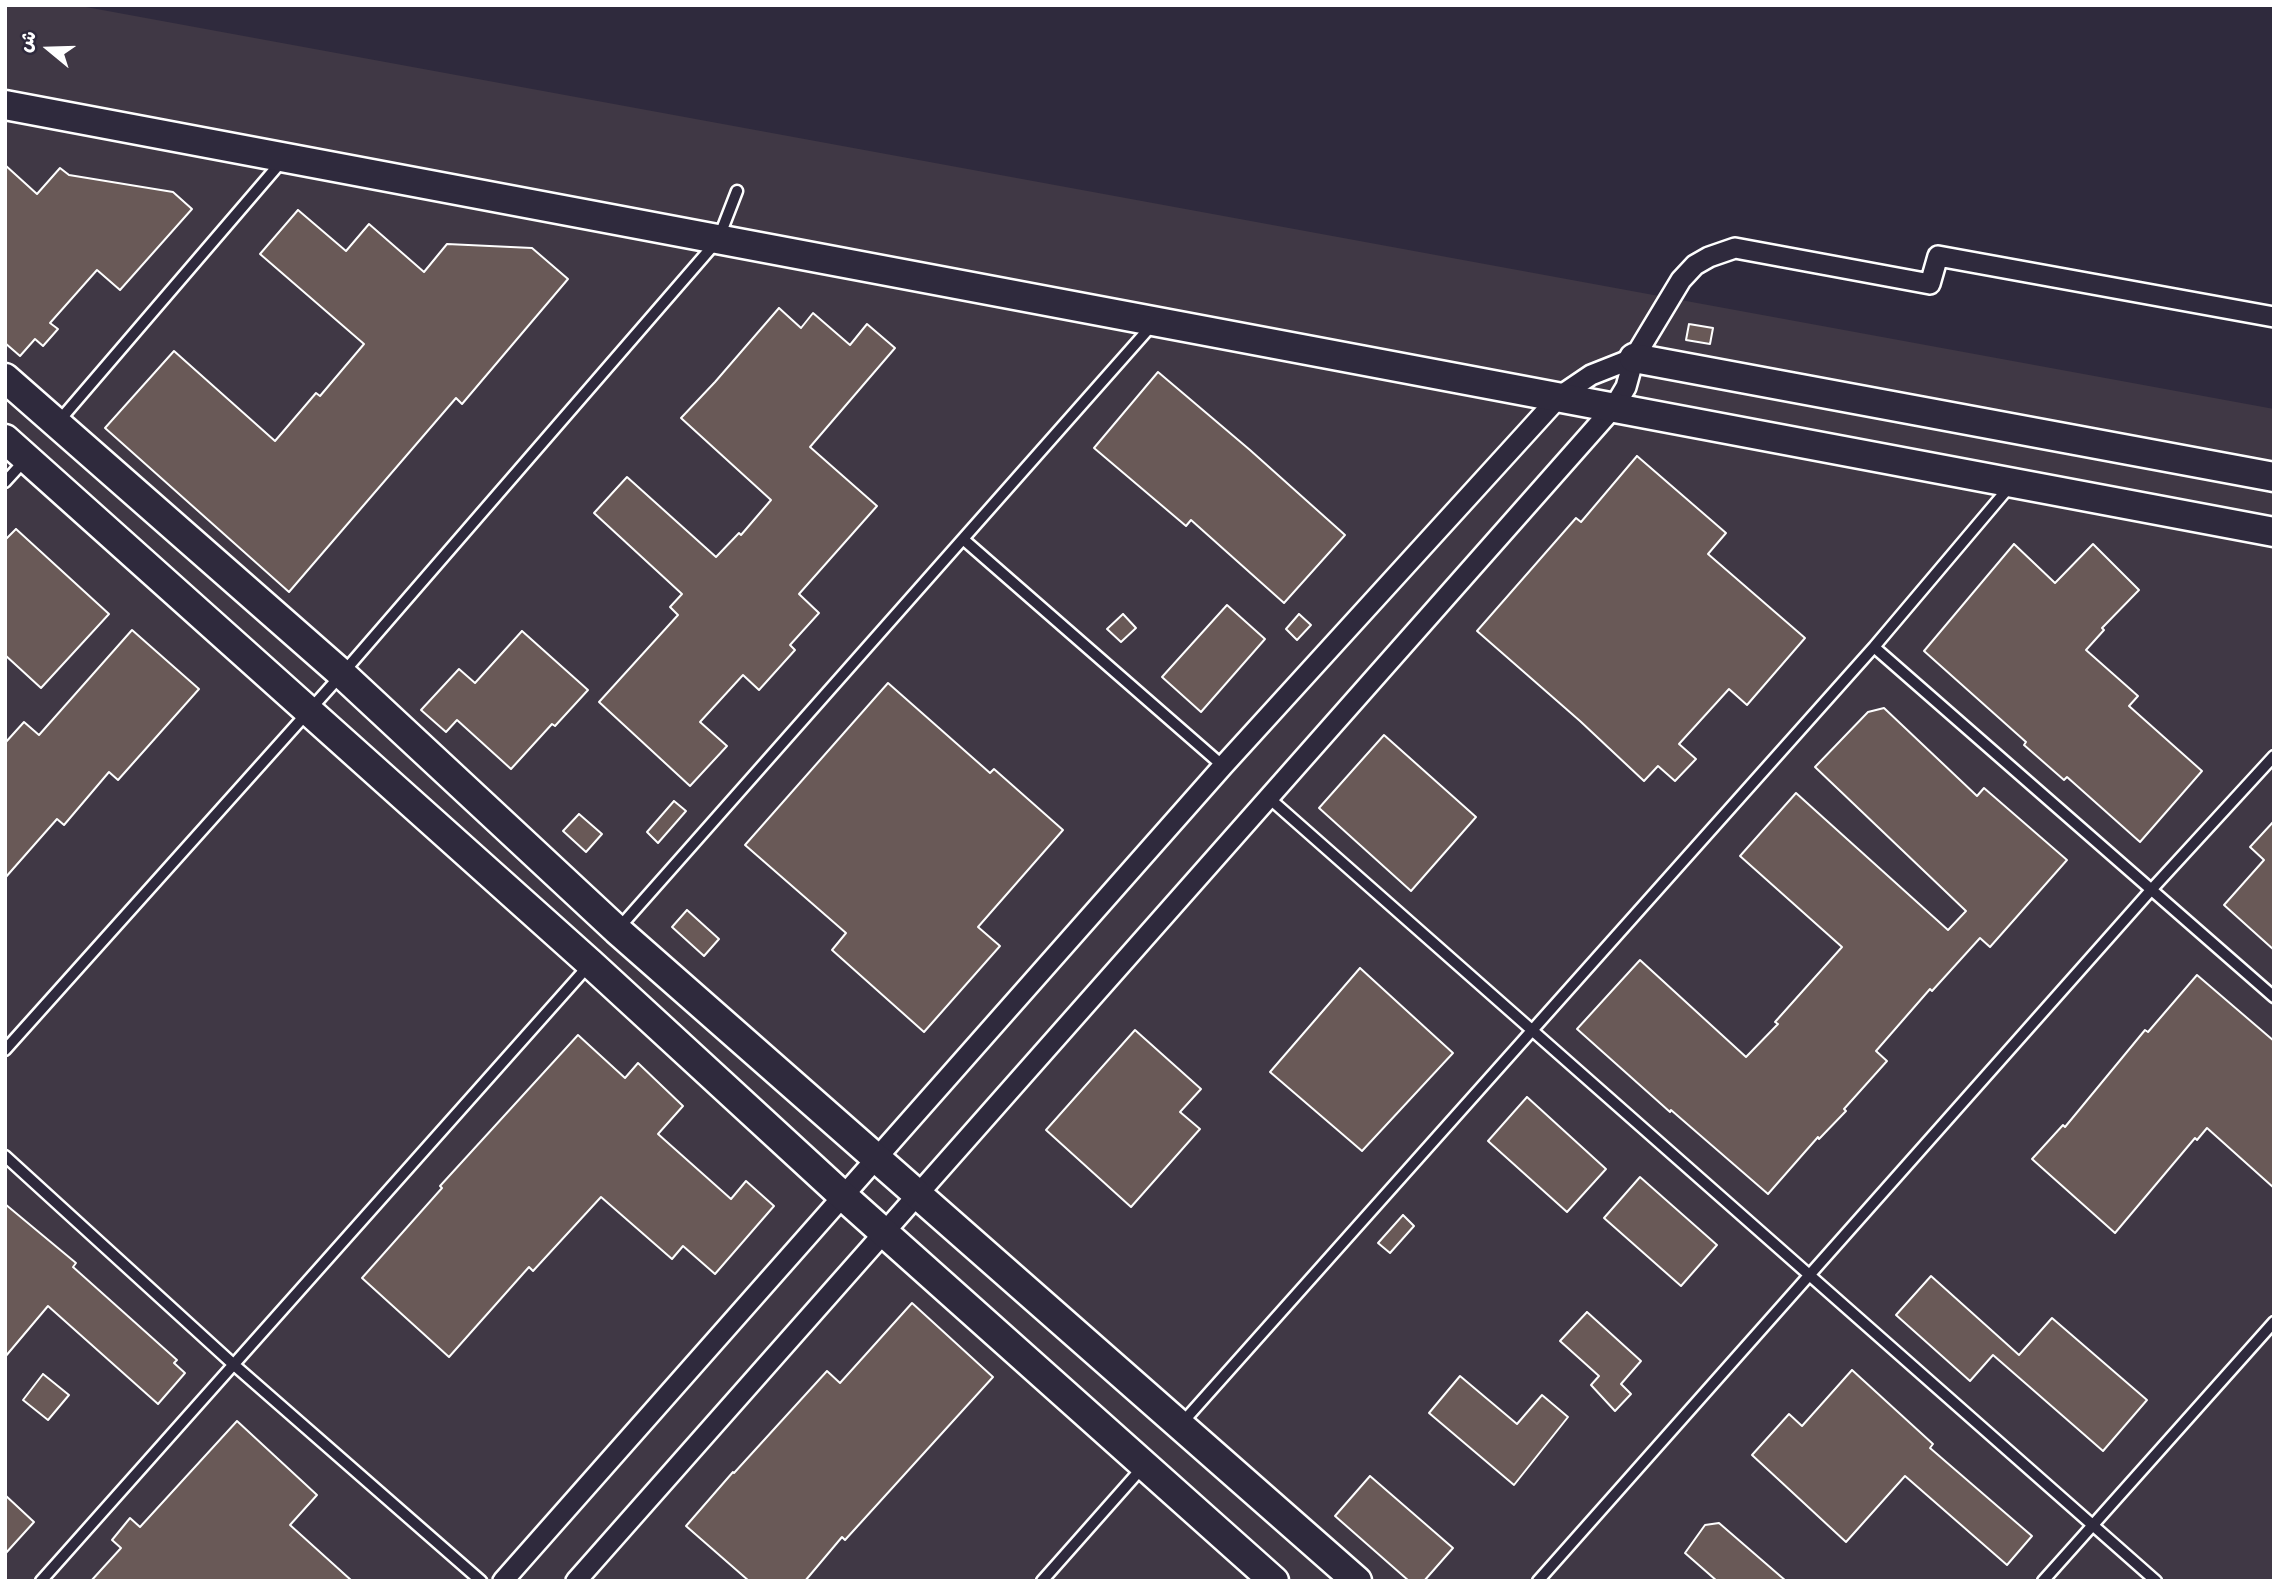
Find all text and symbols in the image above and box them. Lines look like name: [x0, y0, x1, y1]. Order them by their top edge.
north arrow: [14, 14, 84, 84]
text: ش: [13, 28, 45, 56]

